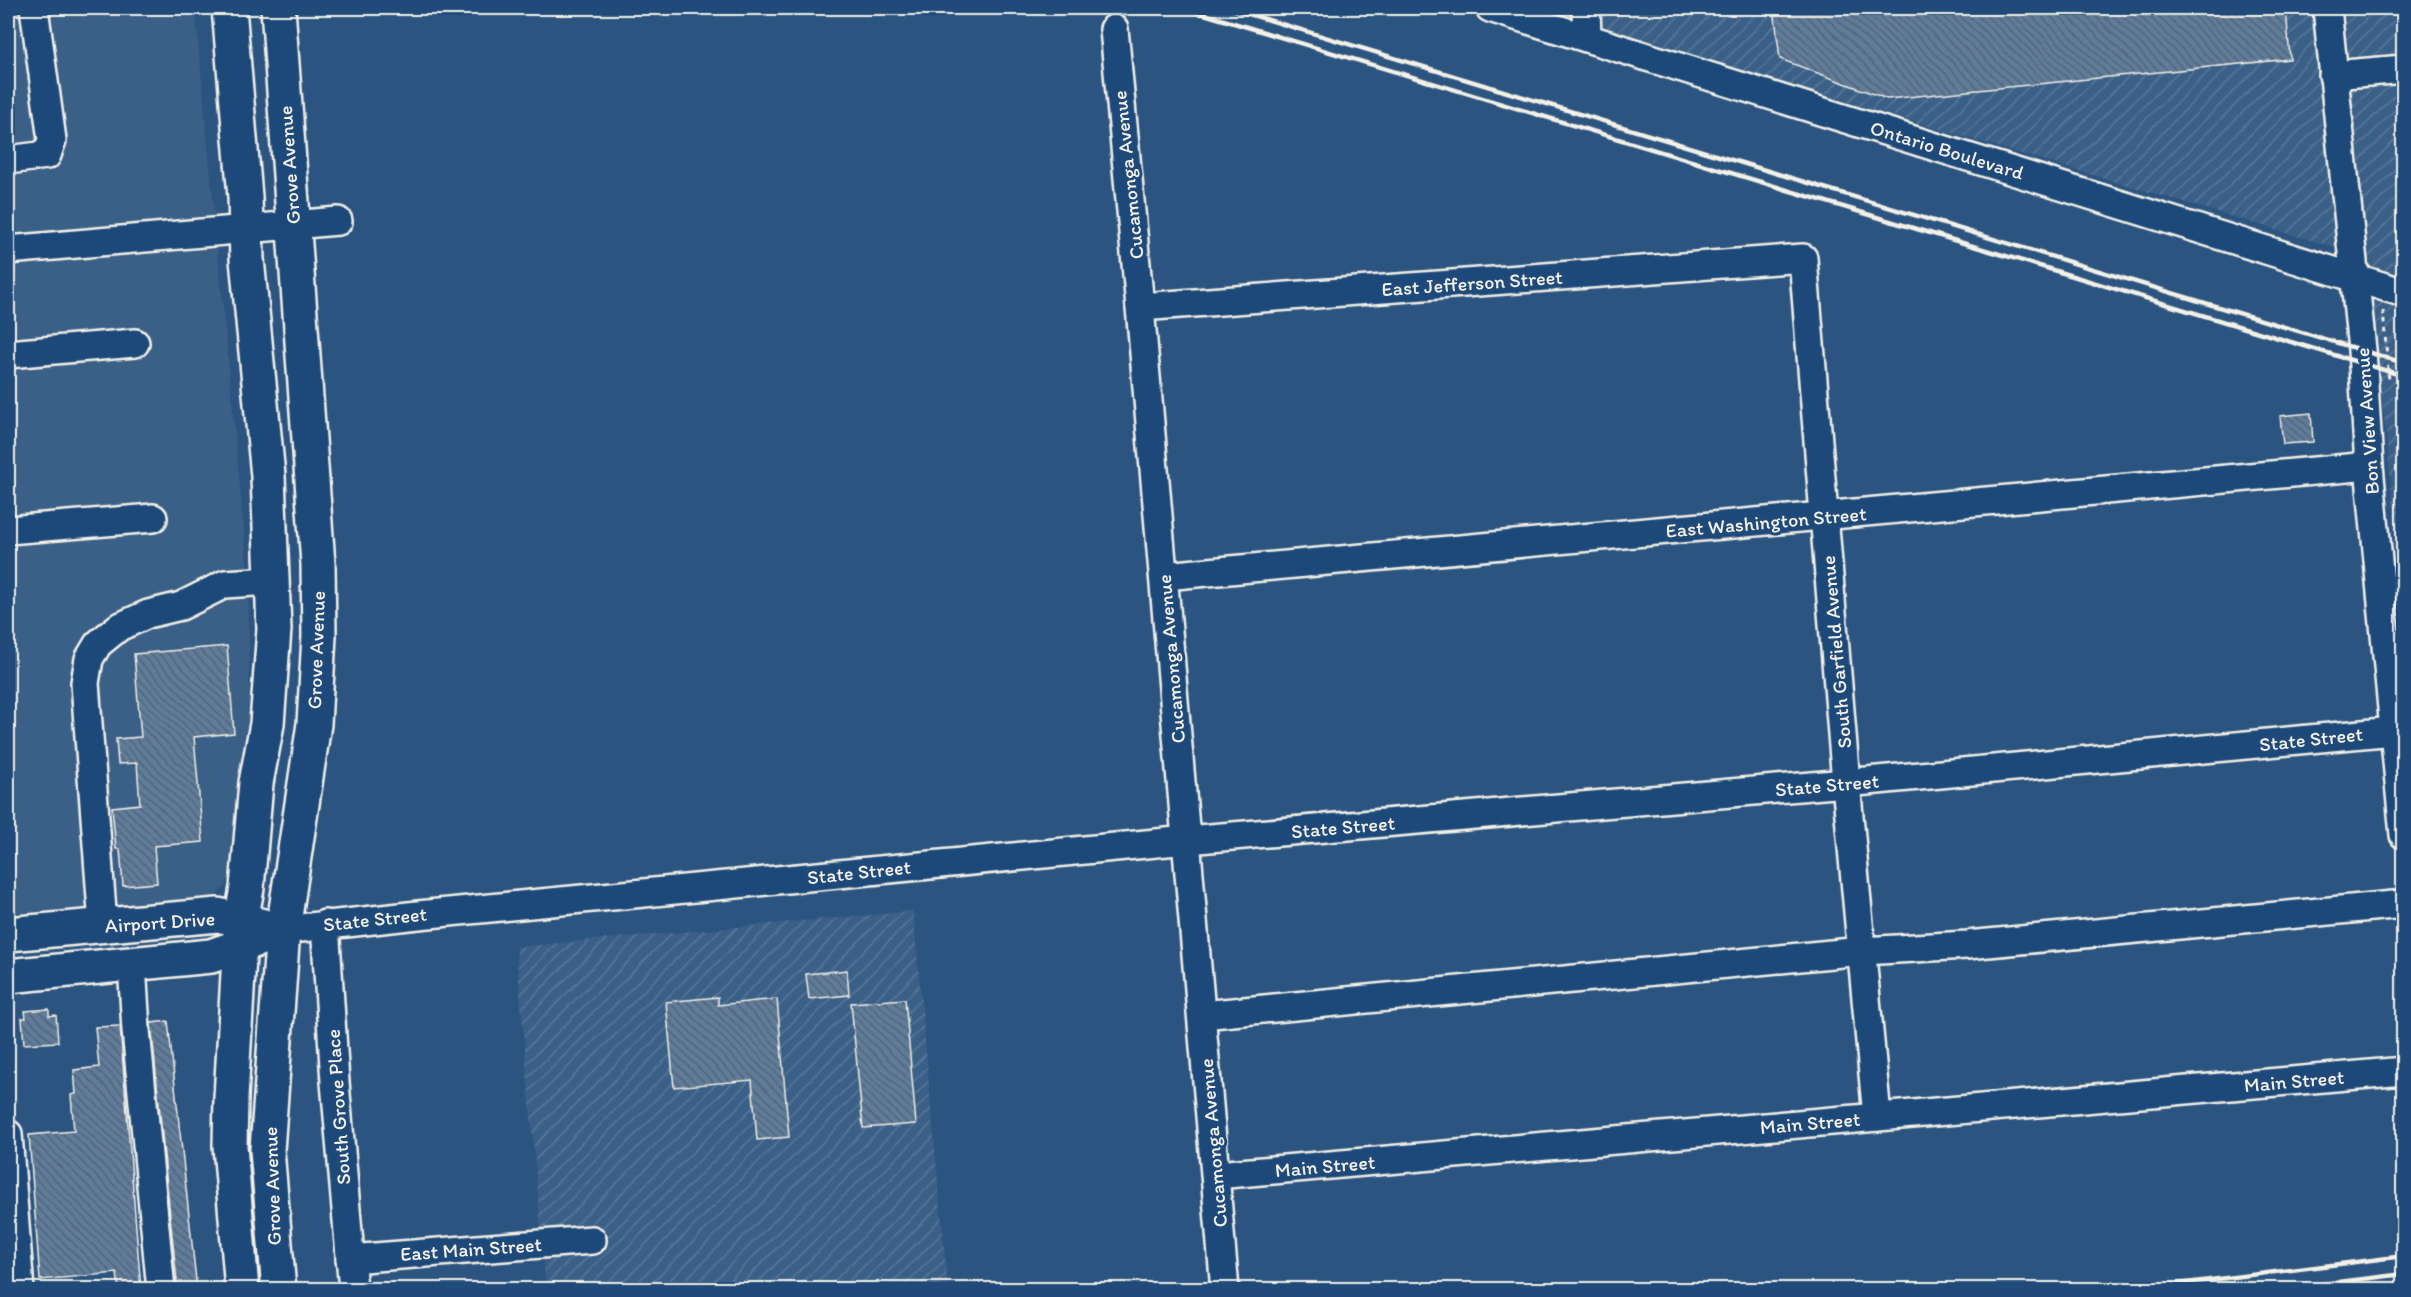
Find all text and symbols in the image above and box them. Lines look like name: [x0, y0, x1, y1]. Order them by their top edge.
street label: Cucamonga Avenue: [1107, 90, 1149, 260]
street label: Grove Avenue: [273, 105, 305, 225]
street label: Ontario Boulevard: [1867, 115, 2027, 185]
street label: East Jefferson Street: [1381, 265, 1564, 301]
street label: Bon View Avenue: [2350, 347, 2384, 495]
street label: East Washington Street: [1665, 501, 1868, 543]
street label: South Garfield Avenue: [1816, 555, 1856, 749]
street label: Cucamonga Avenue: [1152, 574, 1190, 744]
street label: Grove Avenue: [302, 590, 330, 710]
street label: State Street: [2258, 722, 2364, 756]
street label: State Street: [1774, 768, 1880, 801]
street label: State Street: [1290, 810, 1396, 843]
street label: State Street: [806, 855, 912, 889]
street label: State Street: [322, 902, 428, 936]
street label: Airport Drive: [104, 906, 216, 938]
street label: South Grove Place: [321, 1028, 355, 1186]
street label: Cucamonga Avenue: [1194, 1058, 1232, 1228]
street label: Main Street: [2243, 1065, 2345, 1097]
street label: Main Street: [1759, 1107, 1861, 1139]
street label: Grove Avenue: [258, 1126, 286, 1246]
street label: Main Street: [1274, 1150, 1376, 1182]
street label: East Main Street: [399, 1232, 543, 1266]

